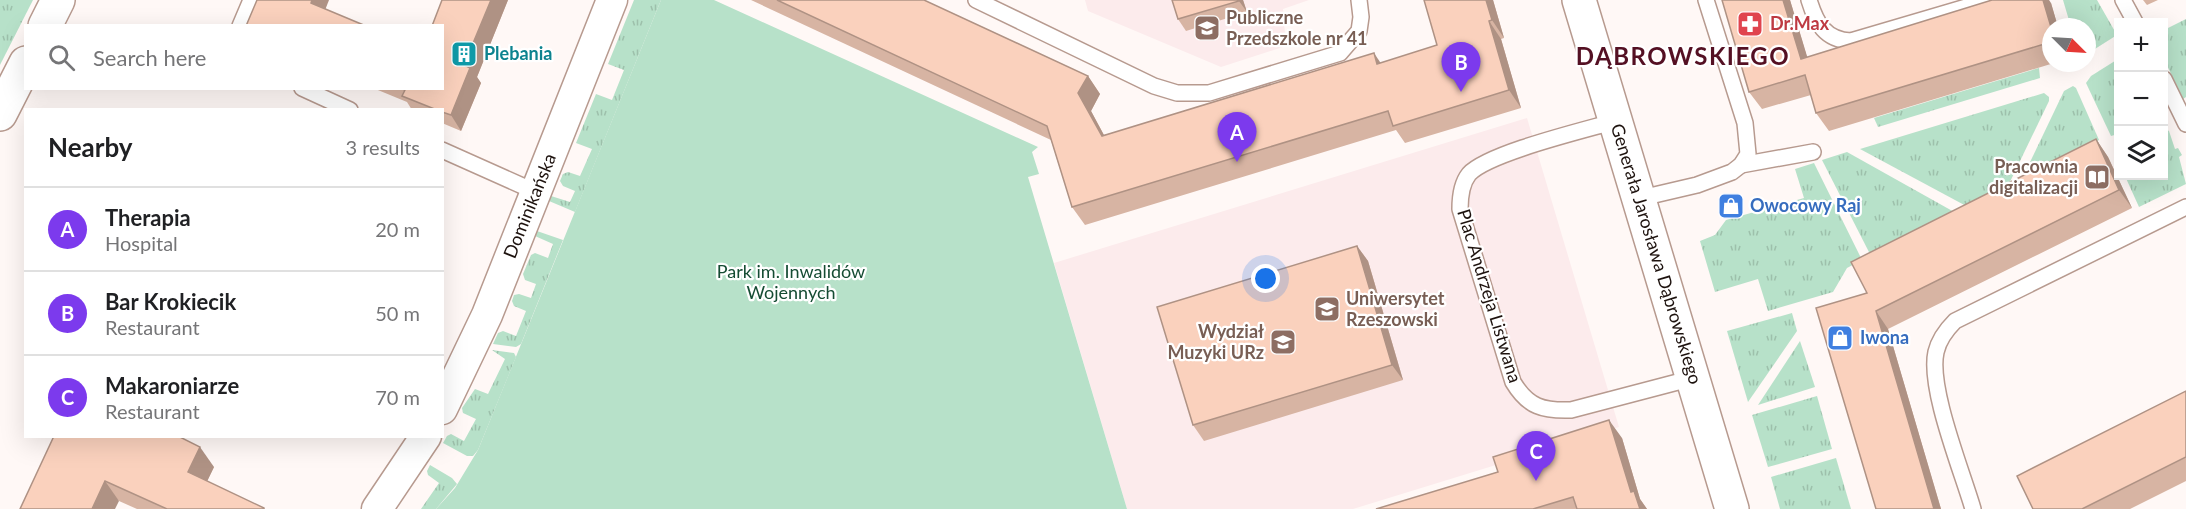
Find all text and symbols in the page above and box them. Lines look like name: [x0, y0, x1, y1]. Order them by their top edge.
place label: Publiczne Przedszkole nr 41: [1226, 6, 1368, 49]
pharmacy icon: Dr.Max: [1735, 9, 1765, 39]
place label: Dr.Max: [1770, 12, 1830, 34]
school or university icon: Publiczne Przedszkole nr 41: [1192, 13, 1222, 43]
north arrow: [2042, 18, 2096, 72]
map controls: [2114, 18, 2168, 180]
button: +: [2114, 18, 2168, 72]
search box: [24, 24, 444, 90]
building icon: Plebania: [449, 39, 479, 69]
icon: search: [45, 41, 78, 74]
district label: DĄBROWSKIEGO: [1576, 41, 1790, 70]
place label: Plebania: [484, 42, 552, 64]
pin: B: [1442, 42, 1480, 92]
text: Search here: [93, 44, 206, 71]
button: −: [2114, 72, 2168, 126]
pin: A: [1218, 112, 1256, 162]
street label: Generała Jarosława Dąbrowskiego: [1607, 121, 1707, 387]
button: layers: [2114, 126, 2168, 180]
text: Nearby: [48, 131, 133, 163]
text: 3 results: [345, 135, 420, 159]
street label: Dominikańska: [498, 150, 560, 261]
place label: Pracownia digitalizacji: [1989, 155, 2078, 198]
library icon: Pracownia digitalizacji: [2082, 162, 2112, 192]
shop icon: Owocowy Raj: [1716, 191, 1746, 221]
place label: Owocowy Raj: [1750, 194, 1861, 216]
text: Therapia: [105, 204, 191, 231]
street label: Plac Andrzeja Listwana: [1453, 206, 1527, 385]
text: A: [61, 217, 74, 241]
text: 20 m: [375, 217, 420, 241]
text: Hospital: [105, 231, 178, 255]
park label: Park im. Inwalidów Wojennych: [717, 260, 865, 303]
your location: [1251, 264, 1280, 293]
place label: Uniwersytet Rzeszowski: [1346, 287, 1445, 330]
text: Bar Krokiecik: [105, 288, 236, 315]
school or university icon: Uniwersytet Rzeszowski: [1312, 294, 1342, 324]
text: B: [61, 301, 74, 325]
text: 50 m: [375, 301, 420, 325]
text: Restaurant: [105, 315, 200, 339]
place label: Wydział Muzyki URz: [1167, 320, 1264, 363]
shop icon: Iwona: [1825, 323, 1855, 353]
place label: Iwona: [1860, 326, 1909, 348]
school or university icon: Wydział Muzyki URz: [1268, 327, 1298, 357]
text: Makaroniarze: [105, 372, 239, 399]
text: C: [61, 385, 74, 409]
text: 70 m: [375, 385, 420, 409]
text: Restaurant: [105, 399, 200, 423]
pin: C: [1516, 432, 1556, 481]

